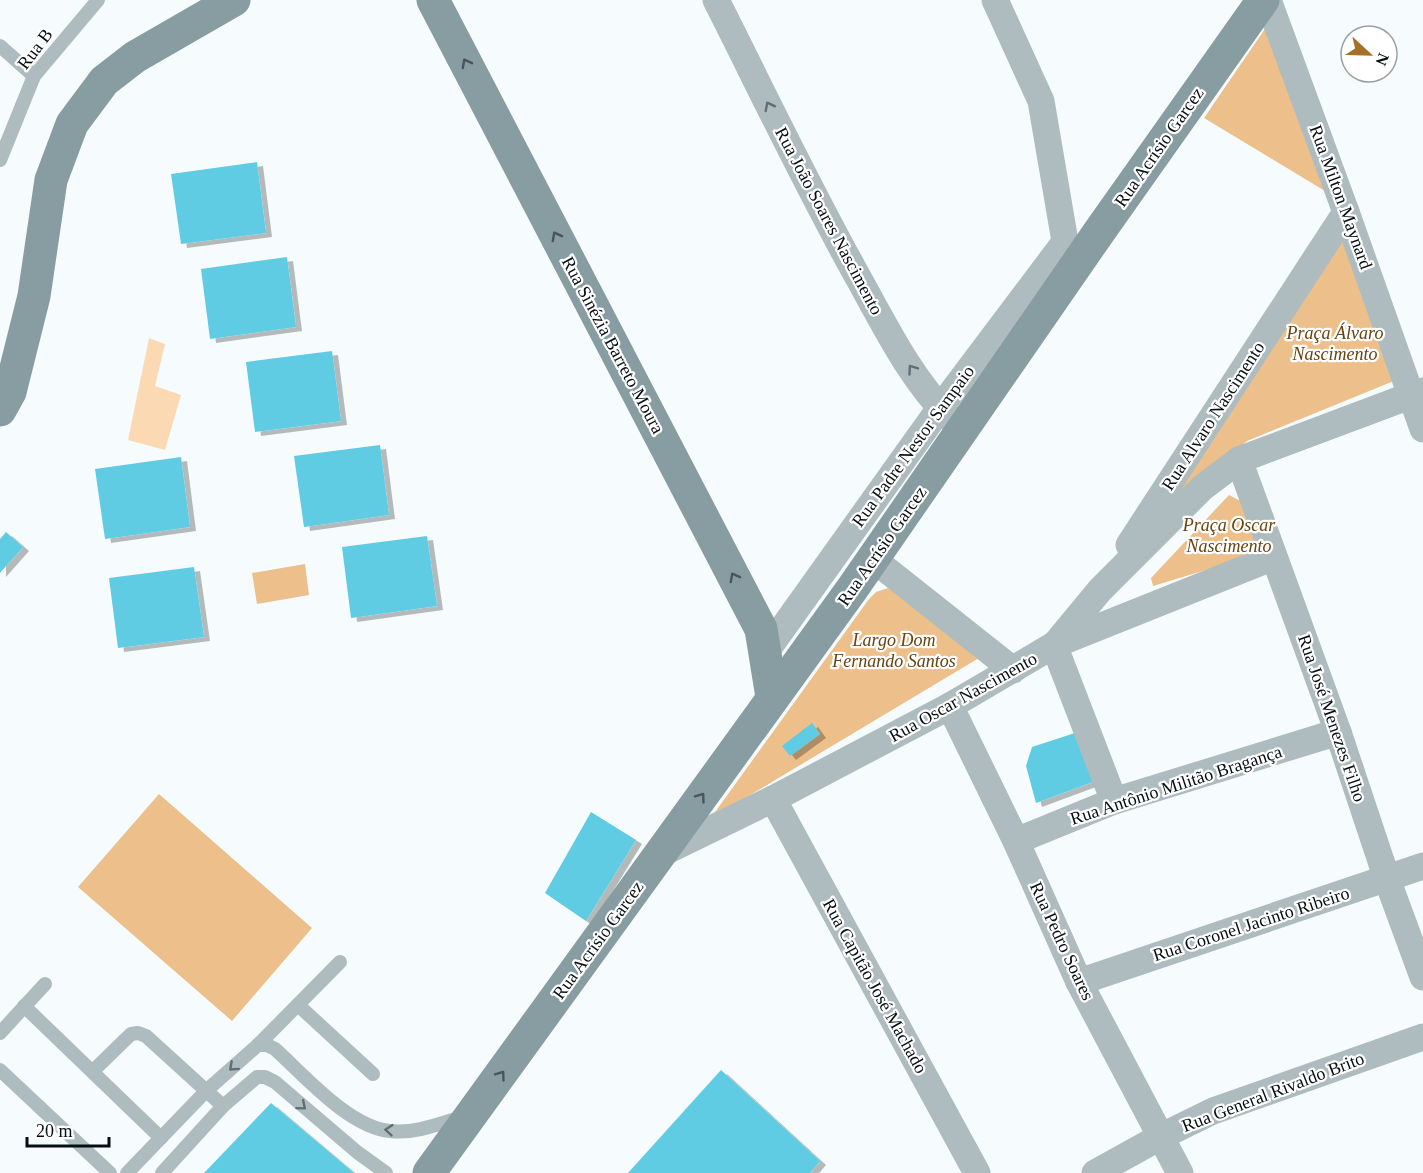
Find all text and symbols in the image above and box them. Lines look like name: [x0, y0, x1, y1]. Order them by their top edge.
north arrow: [1339, 24, 1399, 84]
street label: Rua B: [13, 25, 57, 73]
text: N: [1372, 51, 1392, 68]
one-way arrow: [462, 59, 473, 70]
street label: Rua Acrísio Garcez: [1110, 84, 1208, 210]
one-way arrow: [765, 101, 776, 112]
street label: Rua Milton Maynard: [1306, 122, 1376, 272]
street label: Rua João Soares Nascimento: [771, 124, 887, 318]
one-way arrow: [552, 232, 563, 243]
street label: Rua Sinézia Barreto Moura: [558, 253, 668, 437]
park label: Praça Álvaro Nascimento: [1286, 322, 1383, 364]
street label: Rua Alvaro Nascimento: [1158, 338, 1268, 494]
street label: Rua Padre Nestor Sampaio: [848, 361, 978, 531]
one-way arrow: [908, 365, 919, 376]
street label: Rua Acrísio Garcez: [833, 483, 931, 609]
park label: Praça Oscar Nascimento: [1182, 515, 1276, 556]
one-way arrow: [729, 572, 741, 583]
park label: Largo Dom Fernando Santos: [831, 630, 956, 671]
street label: Rua José Menezes Filho: [1294, 632, 1370, 804]
street label: Rua Oscar Nascimento: [886, 648, 1040, 746]
street label: Rua Antônio Militão Bragança: [1068, 741, 1284, 829]
one-way arrow: [693, 793, 704, 804]
street label: Rua Acrísio Garcez: [548, 877, 648, 1003]
street label: Rua Pedro Soares: [1026, 879, 1098, 1003]
street label: Rua Coronel Jacinto Ribeiro: [1150, 883, 1352, 965]
street label: Rua Capitão José Machado: [819, 895, 931, 1077]
street label: Rua General Rivaldo Brito: [1179, 1048, 1367, 1136]
one-way arrow: [229, 1060, 240, 1071]
one-way arrow: [494, 1070, 505, 1081]
one-way arrow: [295, 1099, 306, 1110]
scale bar: [27, 1110, 110, 1148]
text: 20 m: [36, 1121, 73, 1141]
one-way arrow: [385, 1124, 394, 1137]

